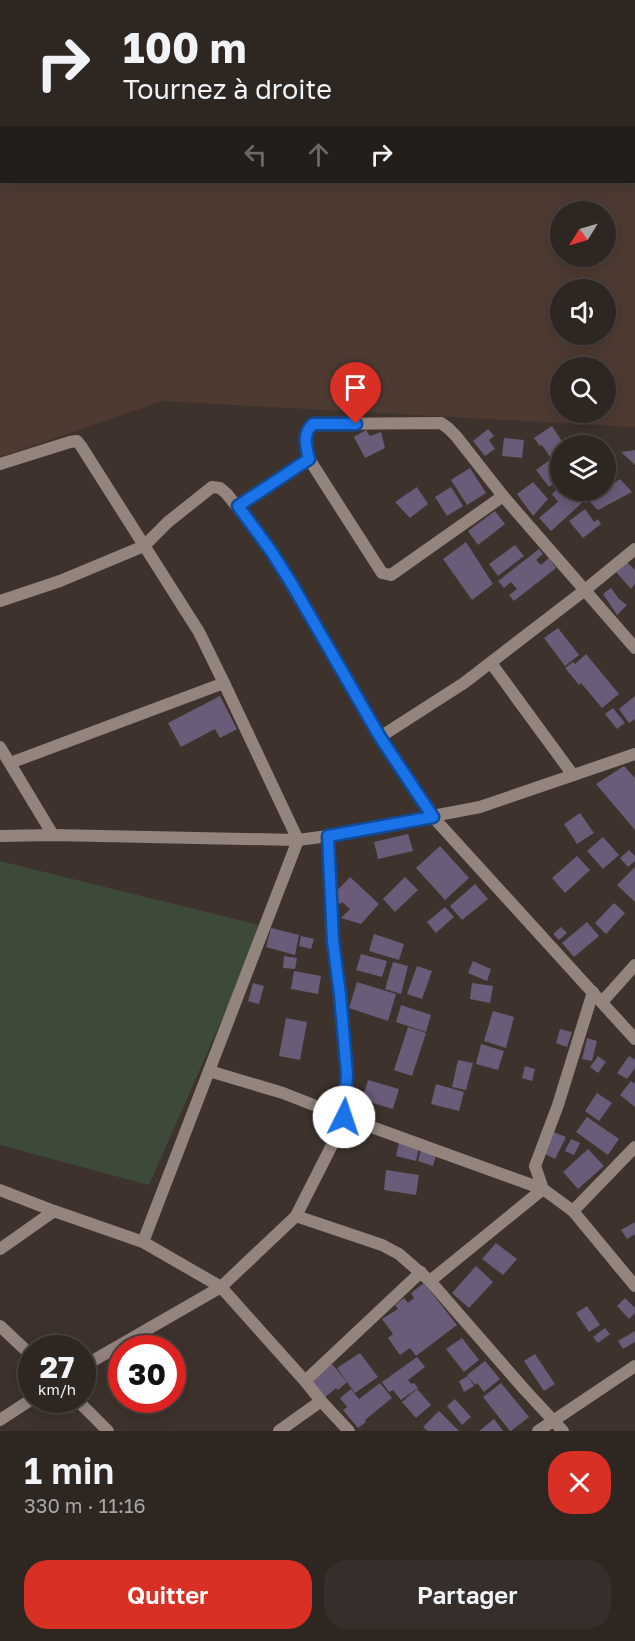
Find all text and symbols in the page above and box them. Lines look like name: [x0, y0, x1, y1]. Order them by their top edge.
text: 100 m: [123, 22, 246, 72]
icon: right: [24, 24, 102, 102]
text: Tournez à droite: [123, 73, 332, 105]
icon: left: [239, 138, 272, 171]
icon: ahead: [302, 138, 335, 171]
icon: right: [365, 138, 398, 171]
north arrow: [550, 201, 616, 267]
map controls: [550, 201, 616, 501]
button: sound: [550, 279, 616, 345]
button: search: [550, 357, 616, 423]
pin: [330, 362, 381, 424]
icon: arrive: [339, 371, 372, 404]
button: layers: [550, 435, 616, 501]
position arrow: [312, 1085, 376, 1149]
speed limit sign: 30: [108, 1335, 186, 1413]
text: 27: [40, 1349, 74, 1385]
text: km/h: [38, 1380, 76, 1398]
text: 1 min: [24, 1449, 114, 1492]
button: close: [548, 1451, 611, 1514]
text: 330 m · 11:16: [24, 1493, 146, 1517]
button: Quitter: [24, 1560, 312, 1629]
button: Partager: [324, 1560, 611, 1629]

